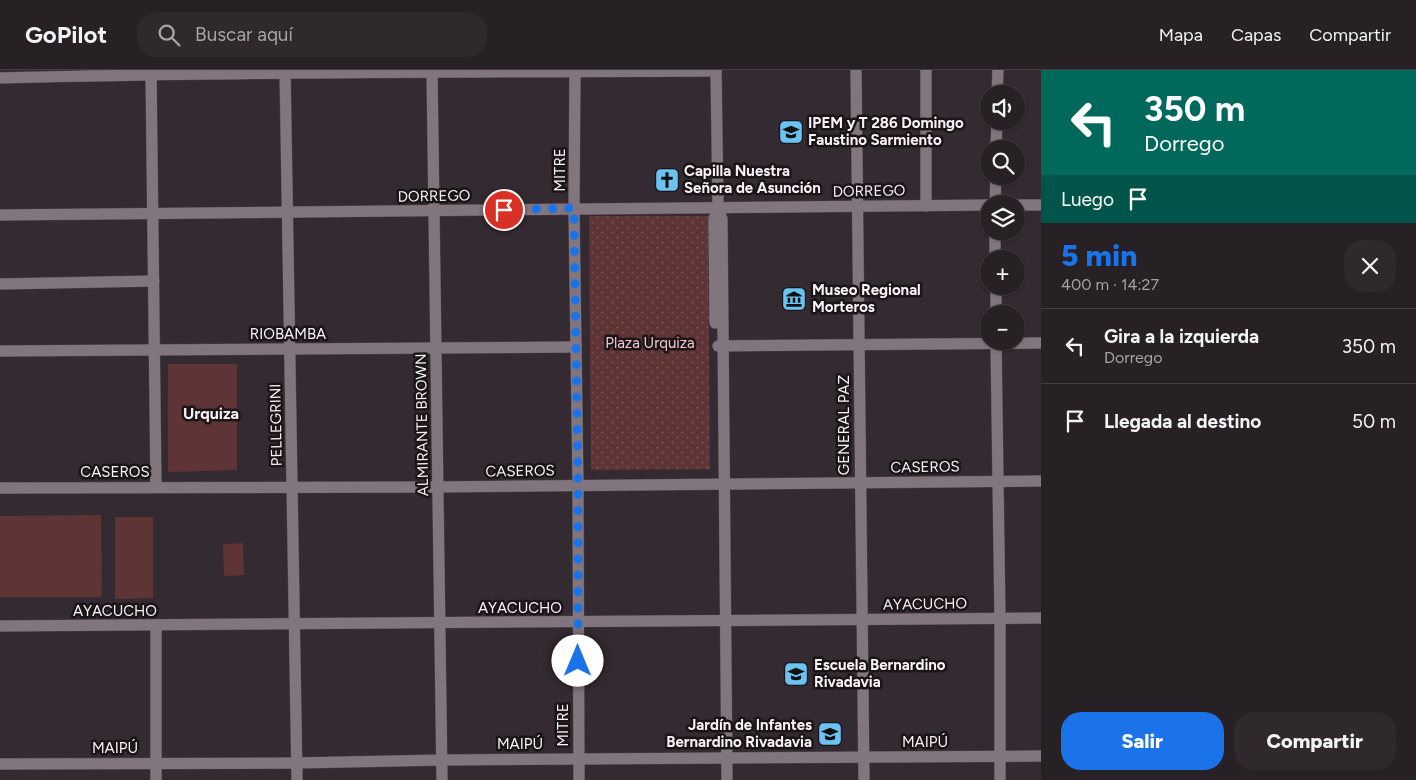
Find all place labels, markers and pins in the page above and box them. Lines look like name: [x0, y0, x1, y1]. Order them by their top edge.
place label: IPEM y T 286 Domingo Faustino Sarmiento: [808, 114, 964, 149]
school or university icon: IPEM y T 286 Domingo Faustino Sarmiento: [778, 119, 804, 145]
place label: Capilla Nuestra Señora de Asunción: [684, 162, 821, 197]
church icon: Capilla Nuestra Señora de Asunción: [654, 167, 680, 193]
pin: [483, 189, 525, 231]
place label: Museo Regional Morteros: [812, 281, 921, 316]
museum icon: Museo Regional Morteros: [781, 286, 807, 312]
place label: Escuela Bernardino Rivadavia: [814, 656, 946, 691]
school or university icon: Escuela Bernardino Rivadavia: [783, 661, 809, 687]
place label: Jardín de Infantes Bernardino Rivadavia: [666, 716, 812, 751]
school or university icon: Jardín de Infantes Bernardino Rivadavia: [817, 721, 843, 747]

